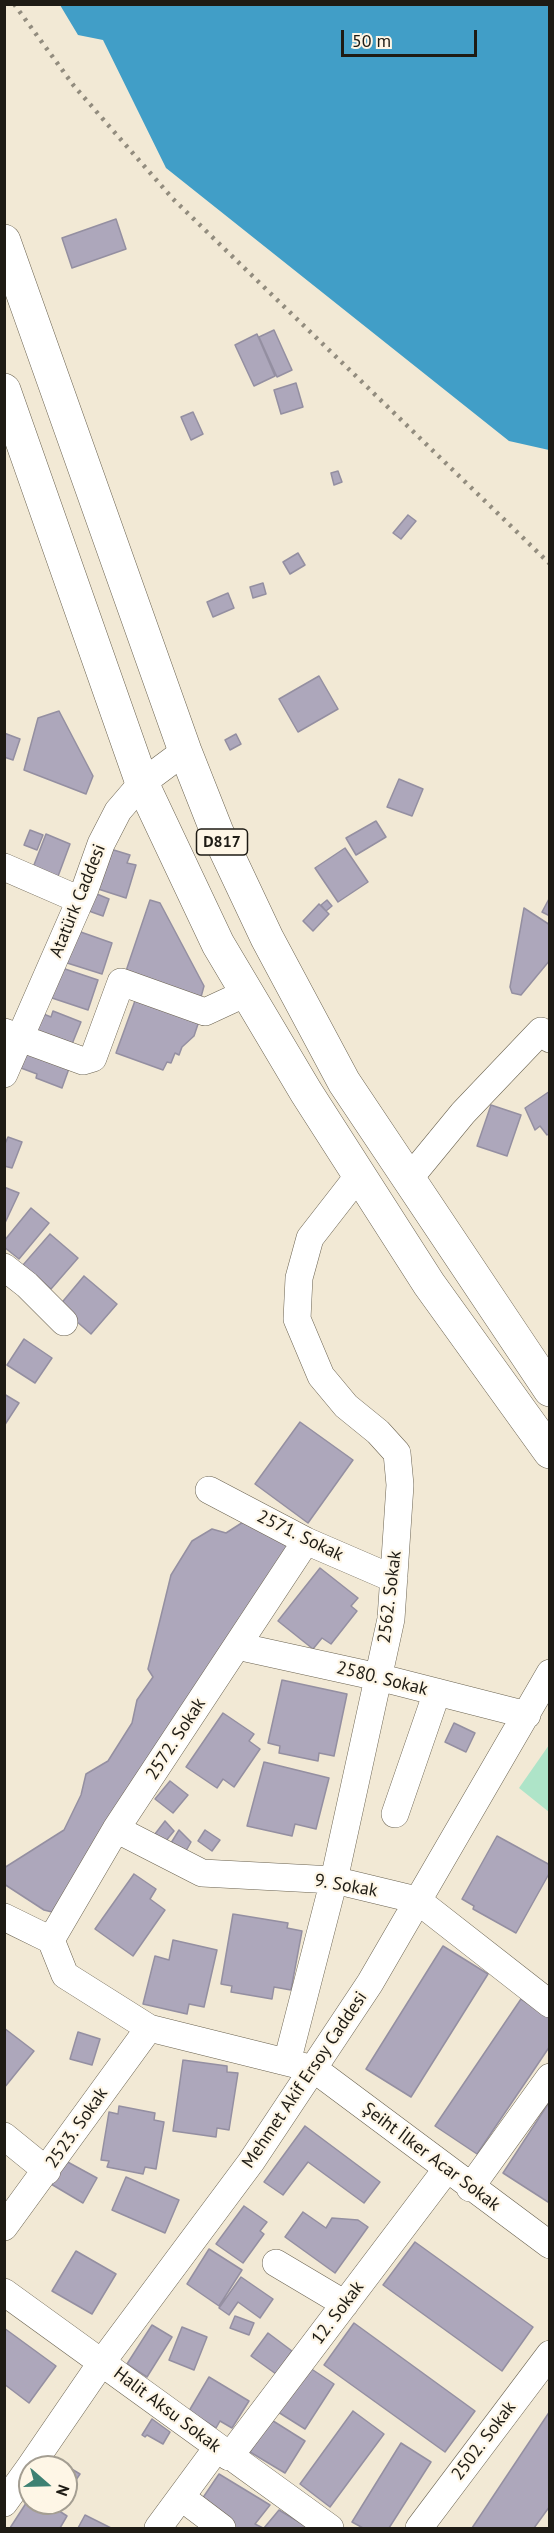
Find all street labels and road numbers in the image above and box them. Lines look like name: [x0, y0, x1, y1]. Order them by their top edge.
road number: D817: [196, 829, 248, 855]
street label: Atatürk Caddesi: [45, 841, 111, 961]
street label: 2571. Sokak: [253, 1506, 347, 1566]
street label: 2562. Sokak: [374, 1549, 406, 1645]
street label: 2580. Sokak: [334, 1657, 430, 1701]
street label: 2572. Sokak: [142, 1694, 210, 1784]
street label: 9. Sokak: [313, 1870, 379, 1902]
street label: Mehmet Akif Ersoy Caddesi: [238, 1988, 372, 2172]
street label: 2523. Sokak: [41, 2084, 113, 2172]
street label: Şeiht İlker Acar Sokak: [358, 2098, 504, 2216]
street label: 12. Sokak: [307, 2277, 369, 2349]
street label: Halit Aksu Sokak: [109, 2363, 225, 2457]
street label: 2502. Sokak: [447, 2397, 521, 2485]

